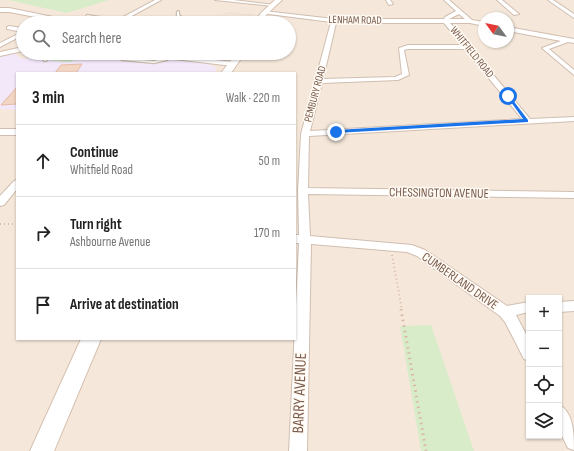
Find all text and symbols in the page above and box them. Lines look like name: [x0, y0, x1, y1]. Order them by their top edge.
north arrow: [478, 12, 514, 48]
street label: LENHAM ROAD: [328, 13, 382, 27]
search box: [16, 16, 296, 60]
street label: WHITFIELD ROAD: [447, 24, 497, 80]
icon: search: [30, 27, 52, 49]
text: Search here: [62, 29, 122, 48]
street label: PEMBURY ROAD: [301, 64, 329, 124]
route start: [499, 87, 517, 105]
text: 3 min: [32, 88, 65, 108]
text: Walk · 220 m: [226, 90, 280, 106]
route end: [327, 123, 345, 141]
text: Continue: [70, 143, 119, 162]
icon: ahead: [32, 150, 54, 172]
text: 50 m: [259, 153, 280, 169]
text: Whitfield Road: [70, 162, 133, 178]
street label: CHESSINGTON AVENUE: [389, 184, 489, 202]
text: Turn right: [70, 215, 122, 234]
icon: right: [32, 222, 54, 244]
text: 170 m: [254, 225, 280, 241]
text: Ashbourne Avenue: [70, 234, 150, 250]
street label: CUMBERLAND DRIVE: [419, 249, 501, 313]
icon: arrive: [32, 294, 54, 316]
text: Arrive at destination: [70, 295, 179, 314]
map controls: [526, 295, 562, 439]
button: +: [526, 295, 562, 331]
button: −: [526, 331, 562, 367]
street label: BARRY AVENUE: [289, 352, 311, 434]
button: locate: [526, 367, 562, 403]
button: layers: [526, 403, 562, 439]

